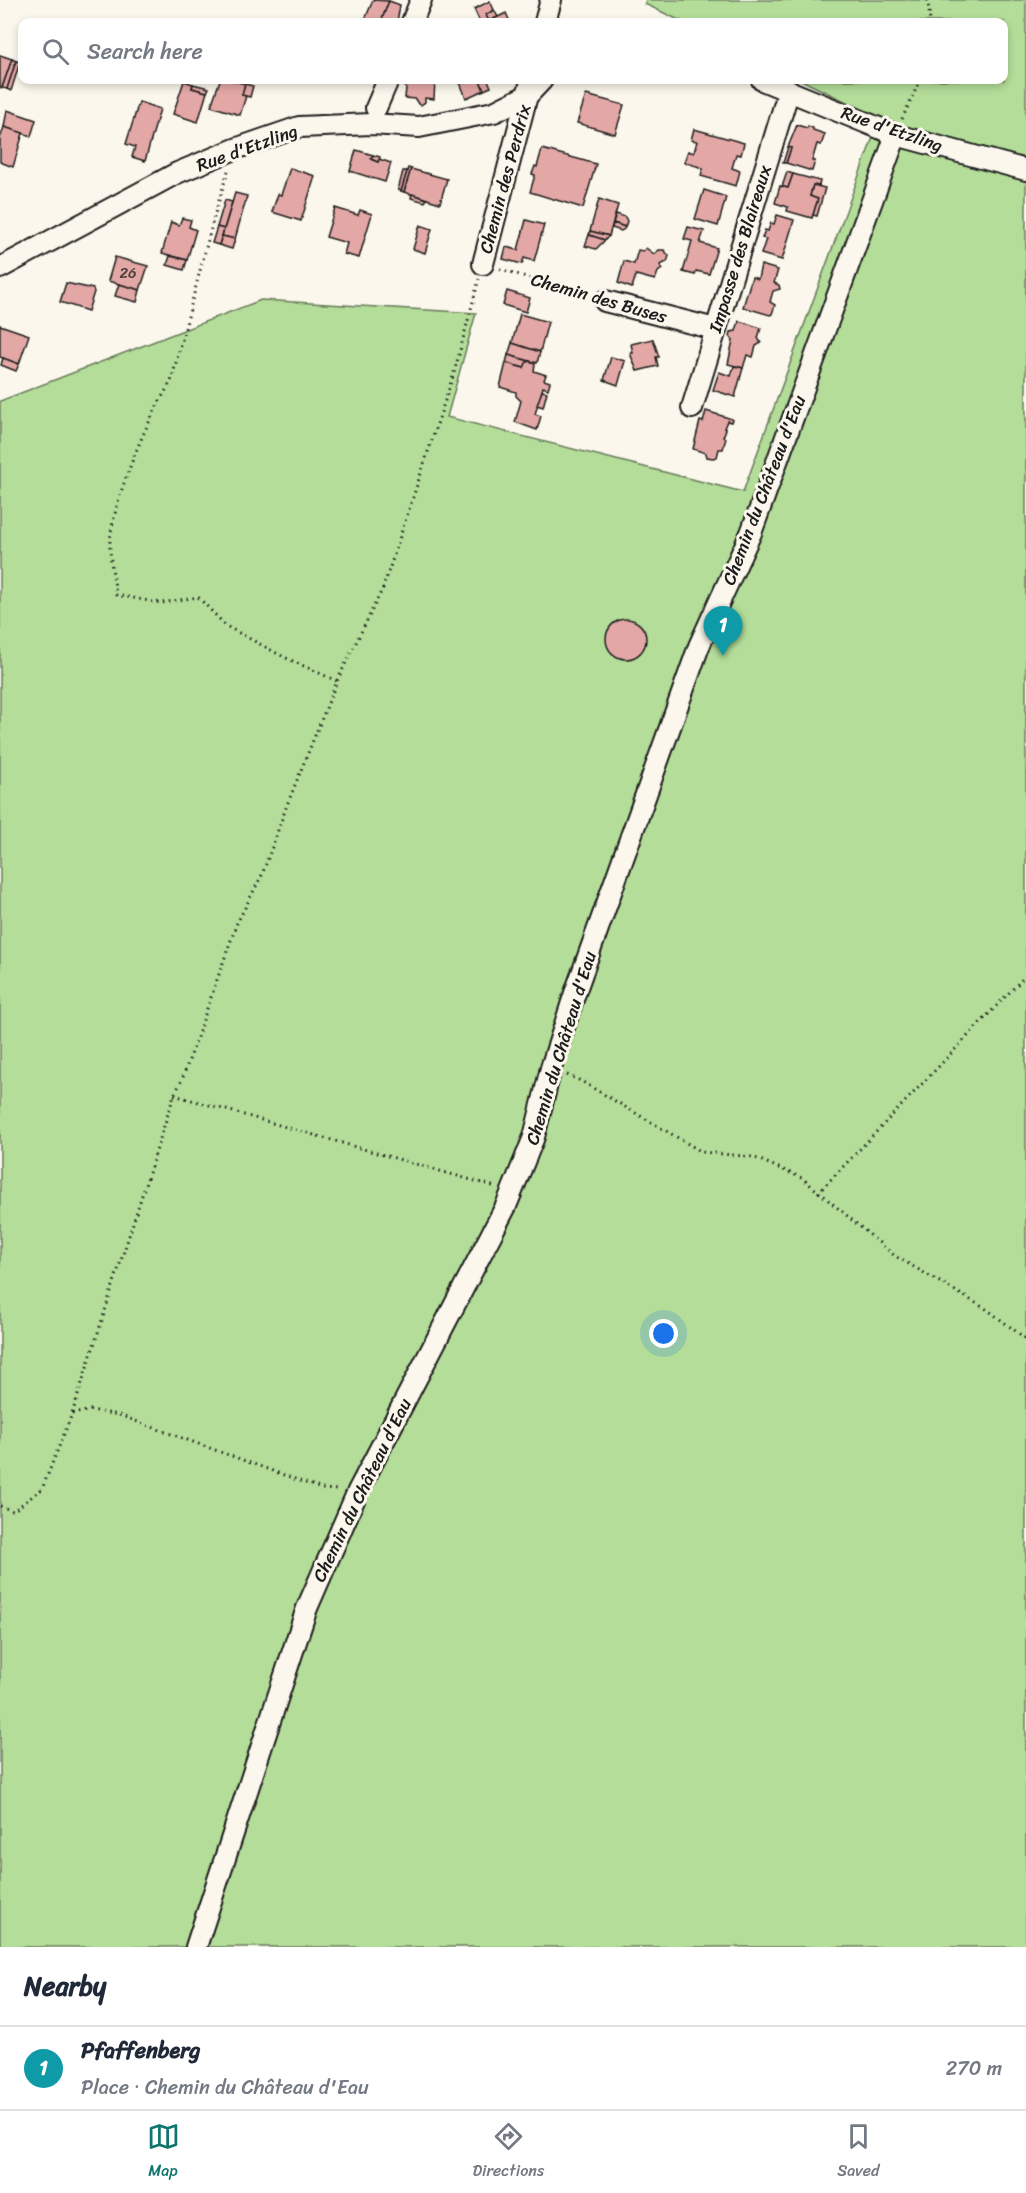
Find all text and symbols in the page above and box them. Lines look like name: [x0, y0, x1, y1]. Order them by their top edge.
search box: [18, 18, 1008, 84]
text: Search here: [87, 32, 203, 71]
icon: search: [39, 35, 72, 68]
street label: Rue d'Etzling: [837, 97, 947, 161]
street label: Chemin des Perdrix: [470, 100, 540, 257]
street label: Rue d'Etzling: [192, 115, 302, 181]
street label: Impasse des Blaireaux: [699, 160, 781, 338]
house number: 26: [119, 260, 137, 286]
street label: Chemin des Buses: [527, 263, 671, 333]
street label: Chemin du Château d'Eau: [713, 390, 815, 590]
pin: 1: [704, 606, 742, 656]
street label: Chemin du Château d'Eau: [516, 947, 606, 1149]
your location: [649, 1319, 678, 1348]
street label: Chemin du Château d'Eau: [303, 1392, 421, 1588]
text: Nearby: [24, 1963, 106, 2009]
text: Pfaffenberg: [81, 2031, 200, 2070]
text: 1: [39, 2051, 48, 2086]
text: 270 m: [946, 2051, 1002, 2086]
text: Place · Chemin du Château d'Eau: [81, 2070, 369, 2105]
tab: Map: [147, 2120, 180, 2185]
tab: Directions: [473, 2120, 544, 2185]
tab: Saved: [837, 2120, 879, 2185]

